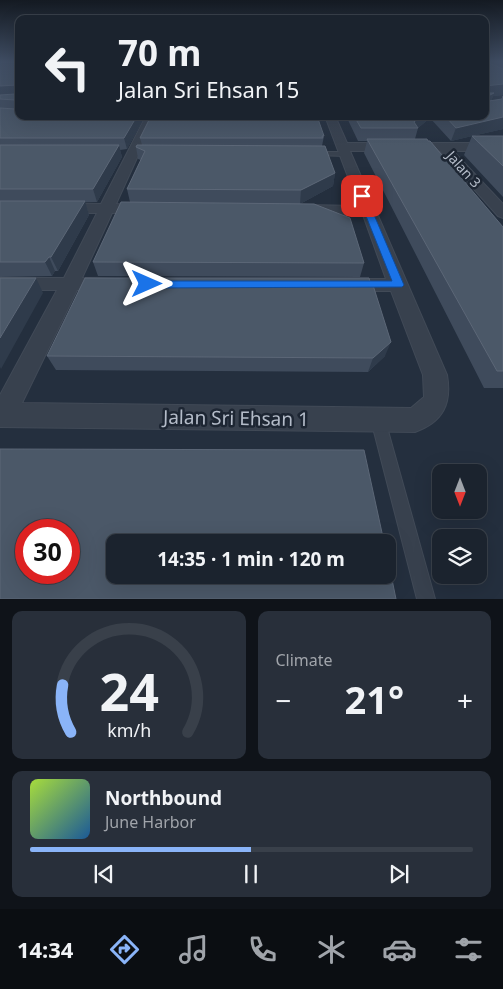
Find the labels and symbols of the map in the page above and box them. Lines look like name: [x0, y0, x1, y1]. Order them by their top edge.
street label: Jalan 3: [441, 145, 486, 192]
pin: [341, 175, 383, 217]
position arrow: [120, 257, 172, 309]
street label: Jalan Sri Ehsan 1: [161, 404, 309, 432]
north arrow: [432, 464, 488, 519]
speed limit sign: 30: [15, 519, 80, 584]

